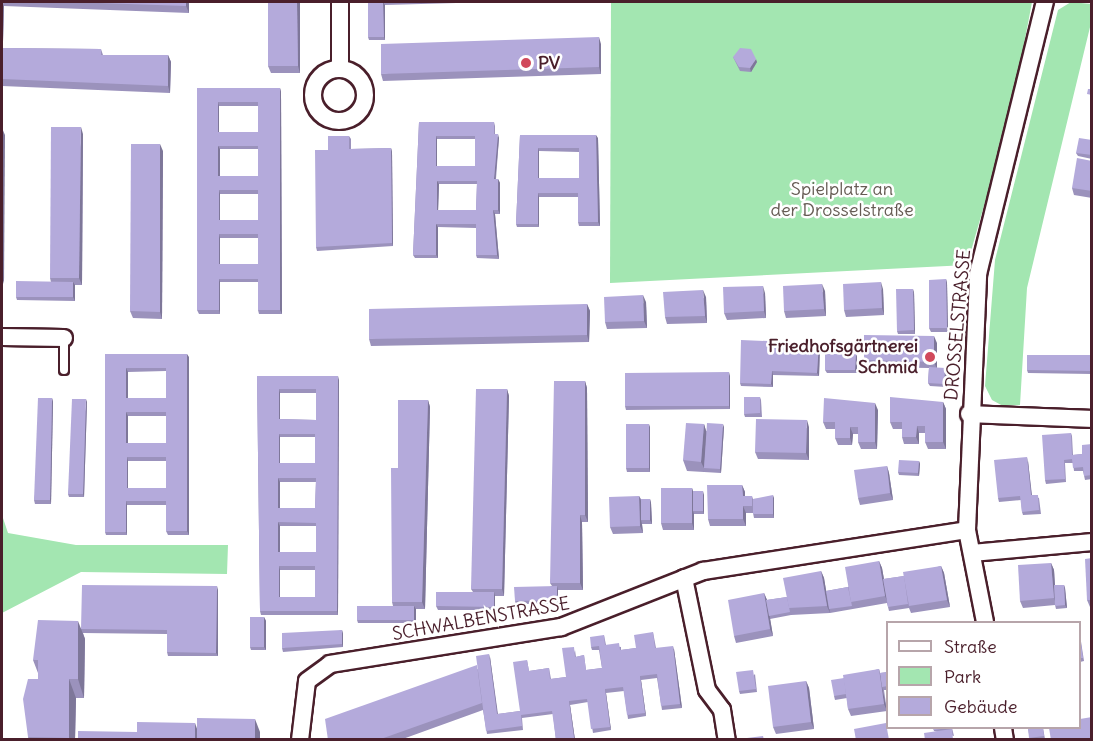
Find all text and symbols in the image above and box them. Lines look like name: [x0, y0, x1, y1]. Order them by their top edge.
place label: PV: [538, 52, 560, 74]
marker: PV: [519, 56, 533, 70]
park label: Spielplatz an der Drosselstraße: [770, 179, 914, 222]
street label: DROSSELSTRASSE: [941, 249, 975, 401]
place label: Friedhofsgärtnerei Schmid: [768, 336, 918, 378]
marker: Friedhofsgärtnerei Schmid: [923, 350, 937, 364]
street label: SCHWALBENSTRASSE: [391, 593, 571, 645]
legend: [886, 621, 1081, 729]
text: Straße: [944, 635, 997, 658]
text: Park: [944, 665, 981, 688]
text: Gebäude: [944, 695, 1017, 718]

